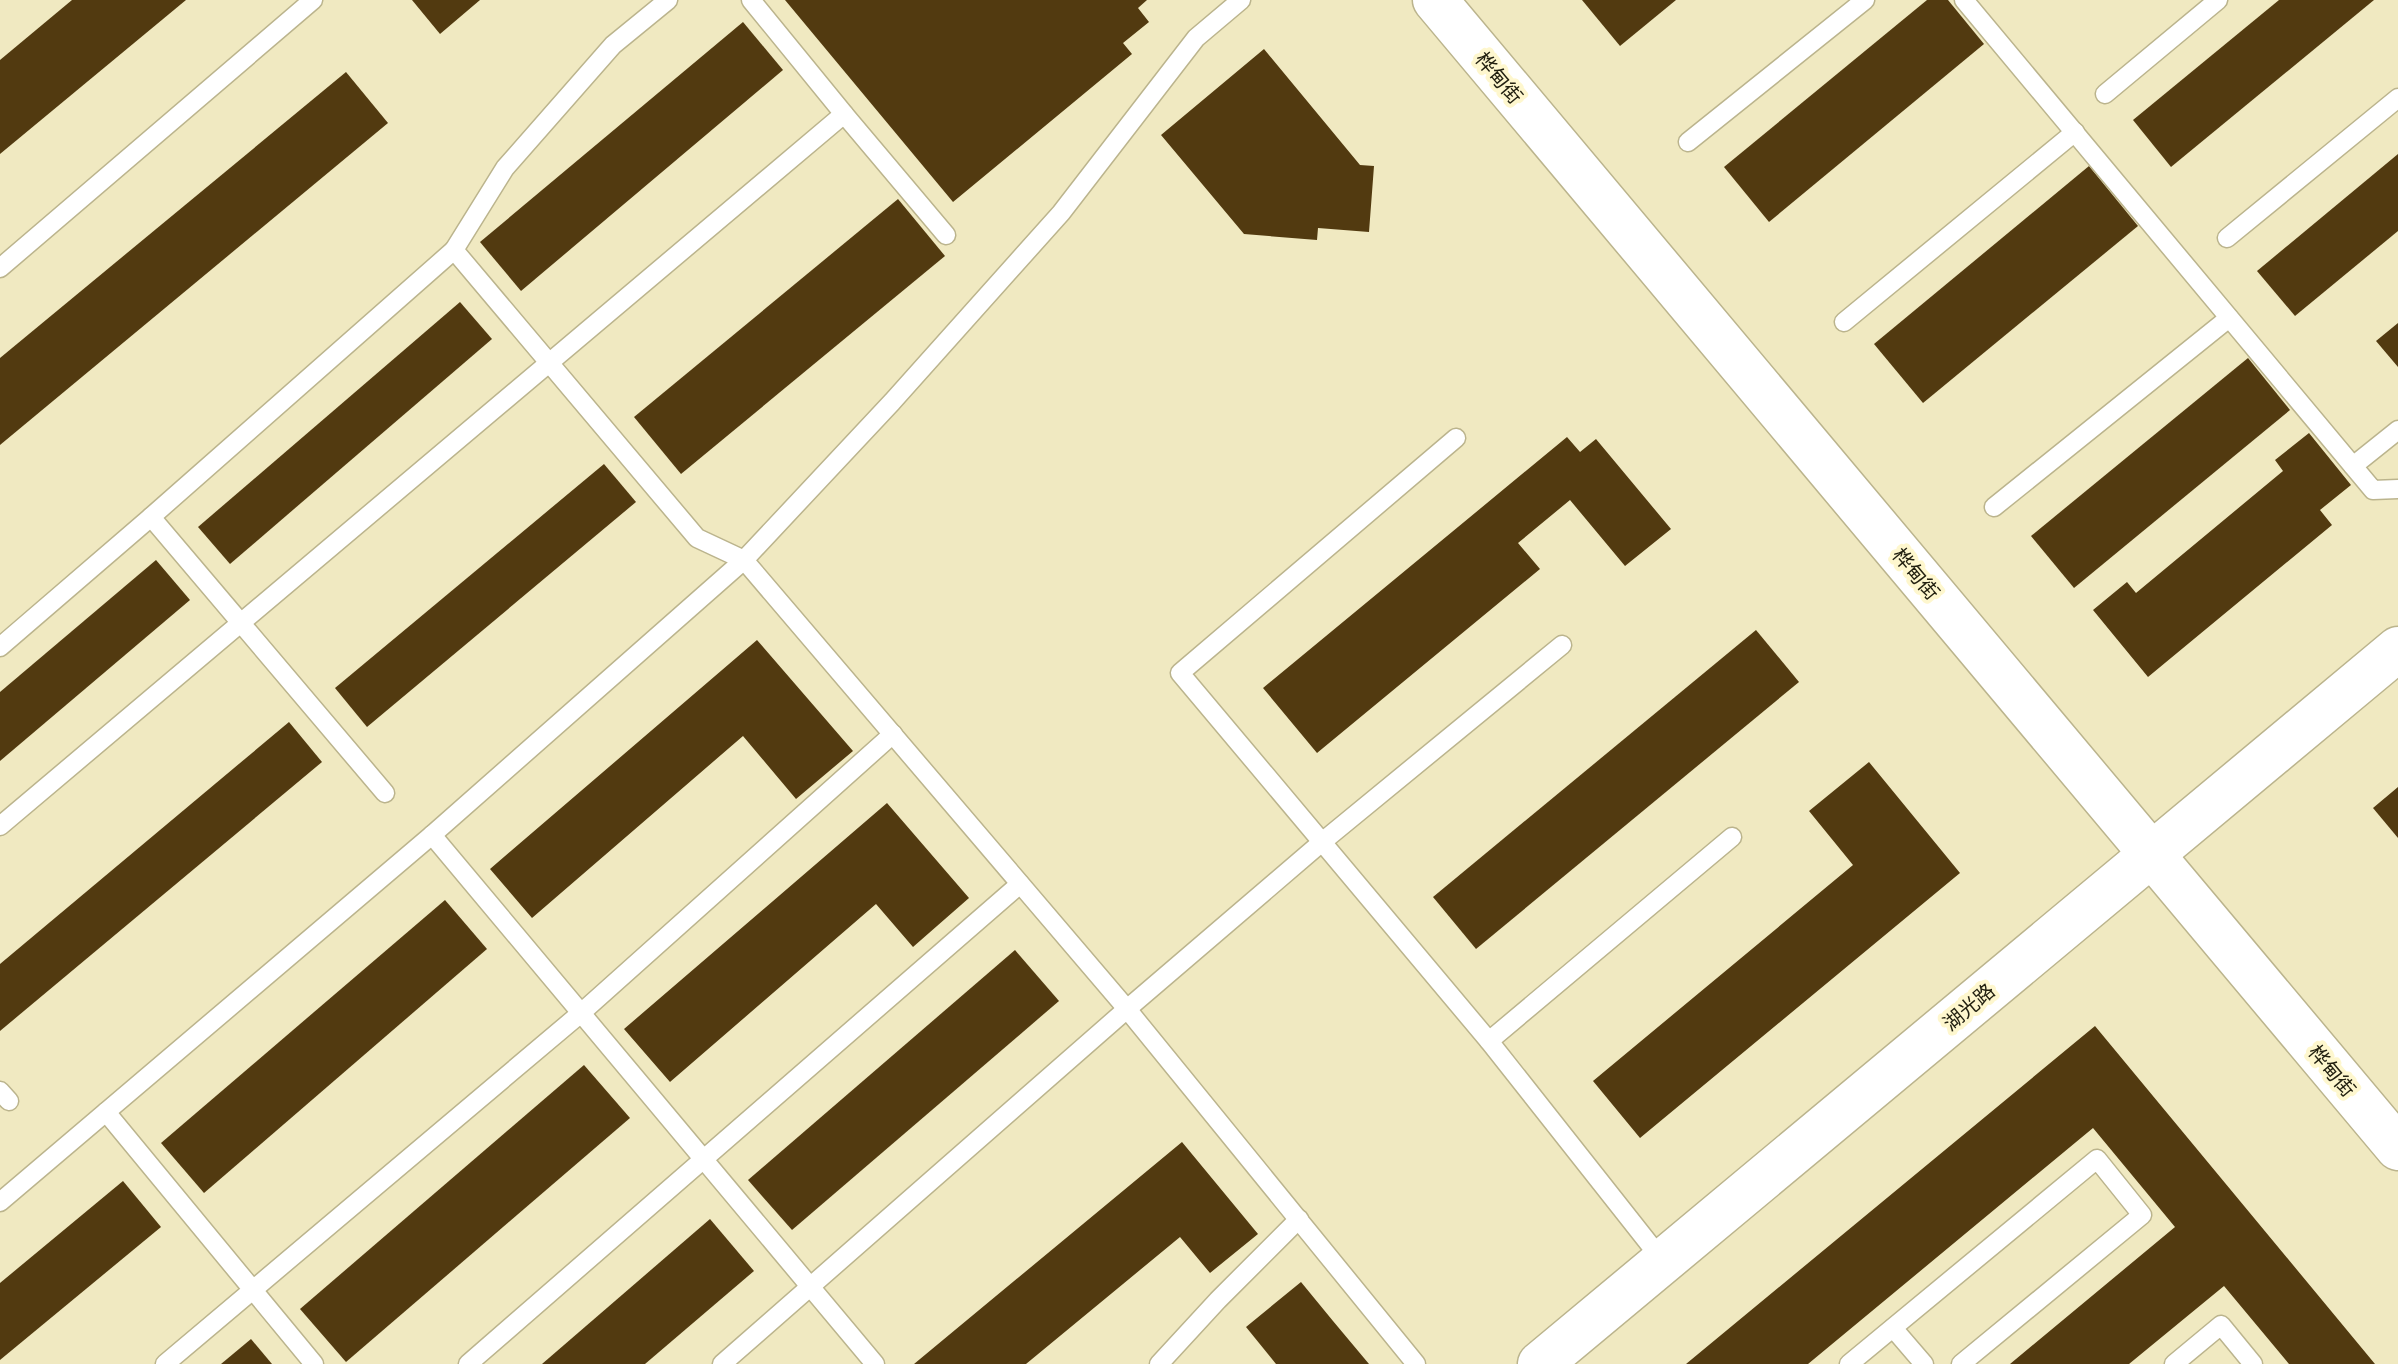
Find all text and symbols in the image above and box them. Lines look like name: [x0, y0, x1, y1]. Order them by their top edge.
street label: 桦甸街: [1470, 45, 1530, 109]
street label: 桦甸街: [1887, 541, 1947, 605]
street label: 湖光路: [1936, 976, 2000, 1036]
street label: 桦甸街: [2303, 1038, 2363, 1102]

